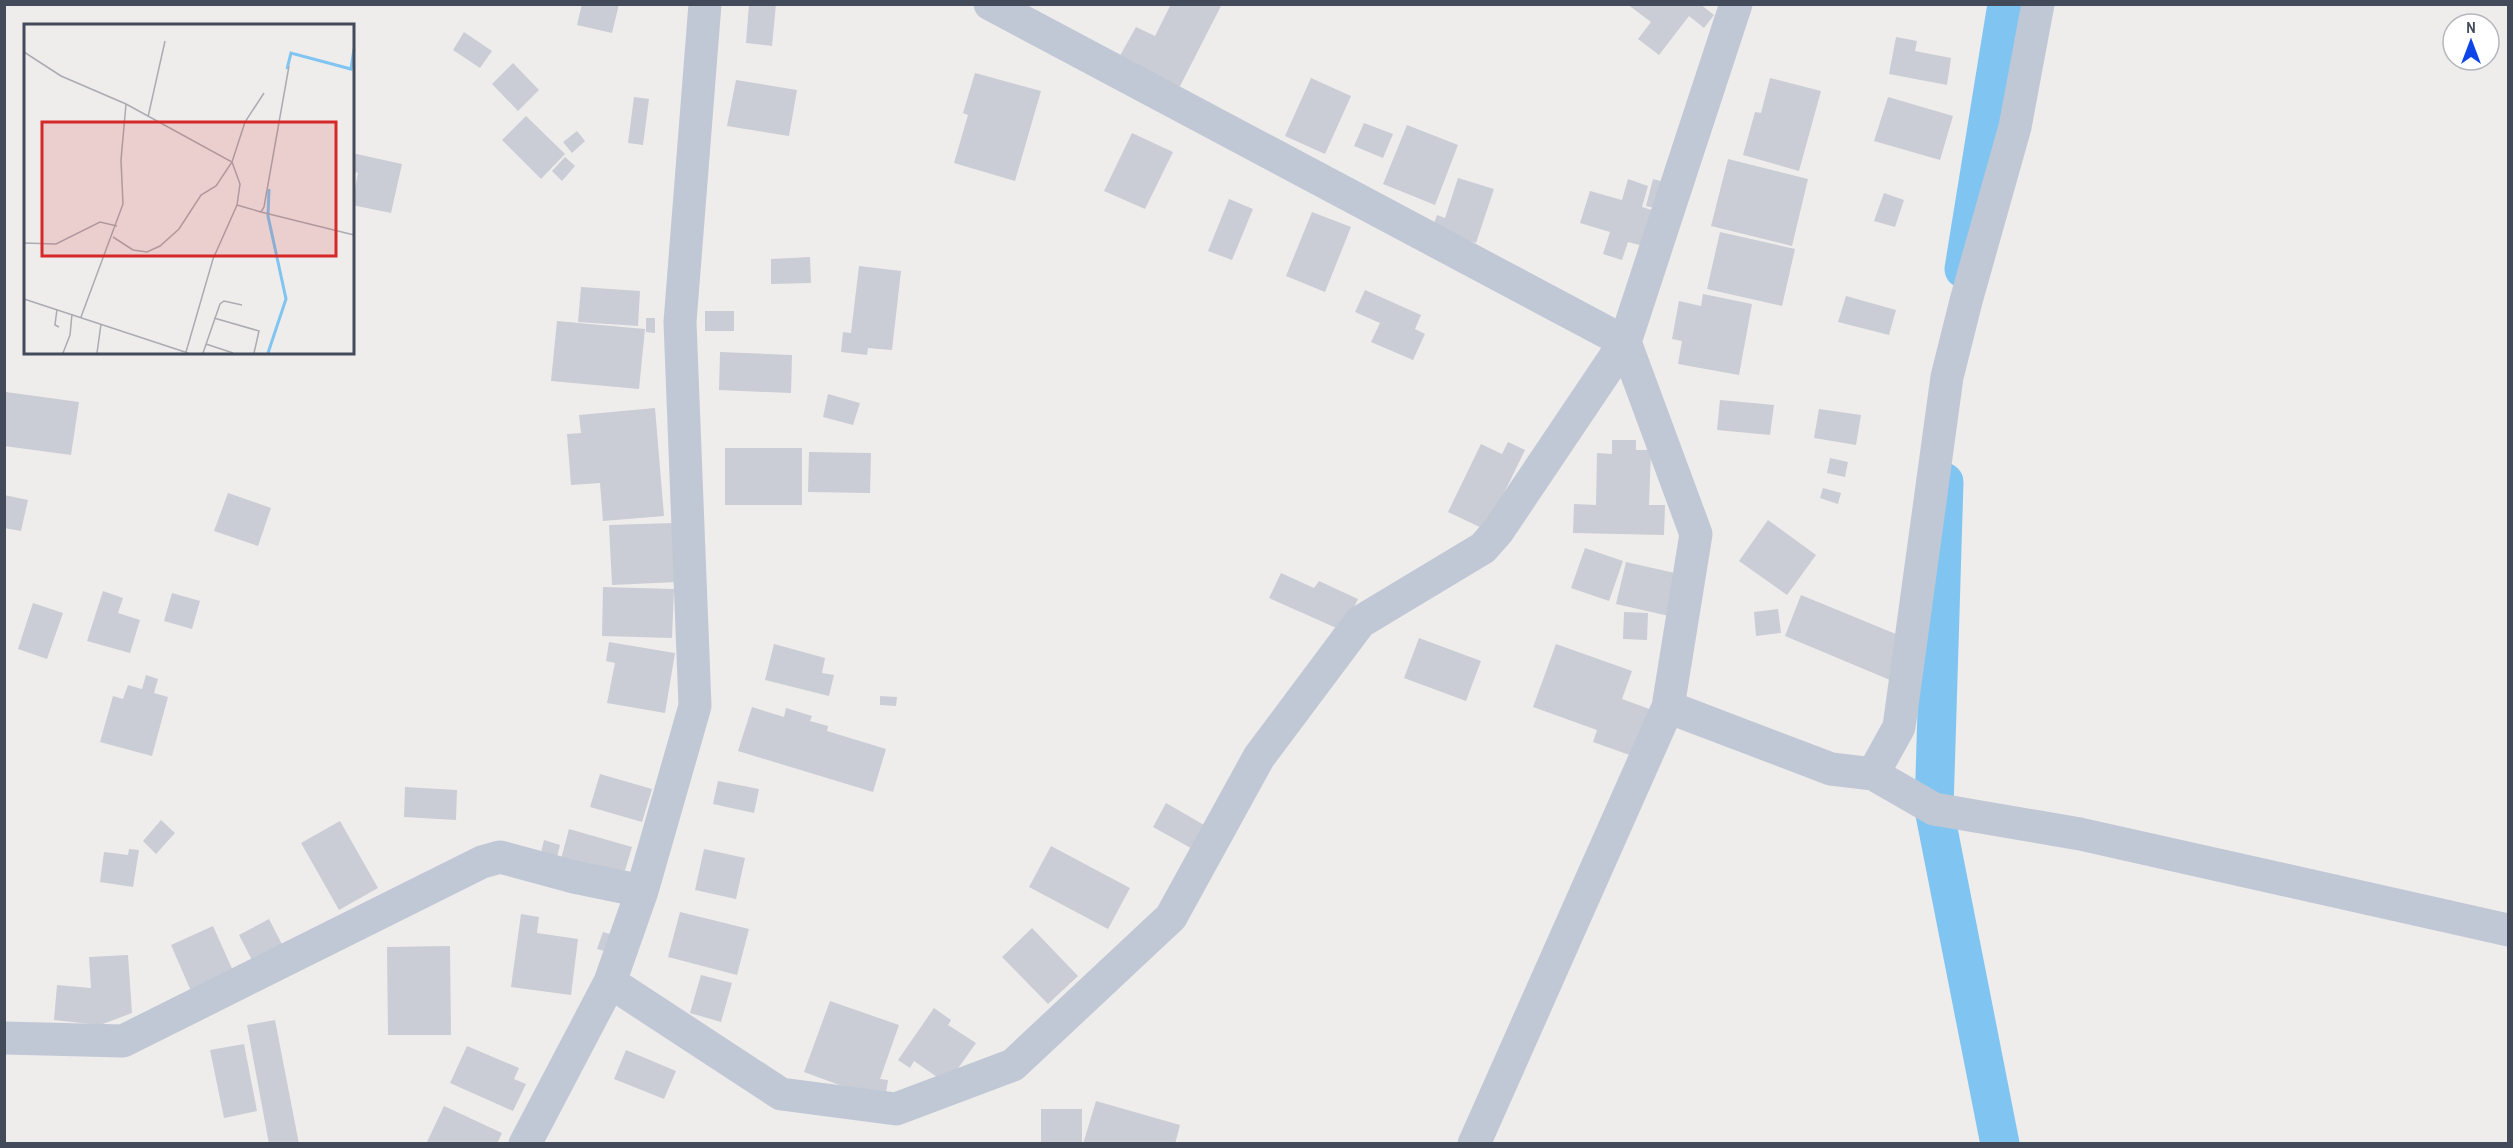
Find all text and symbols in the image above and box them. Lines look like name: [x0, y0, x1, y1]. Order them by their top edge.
north arrow: [2441, 12, 2501, 72]
text: N: [2466, 16, 2476, 38]
inset map: [24, 24, 354, 354]

